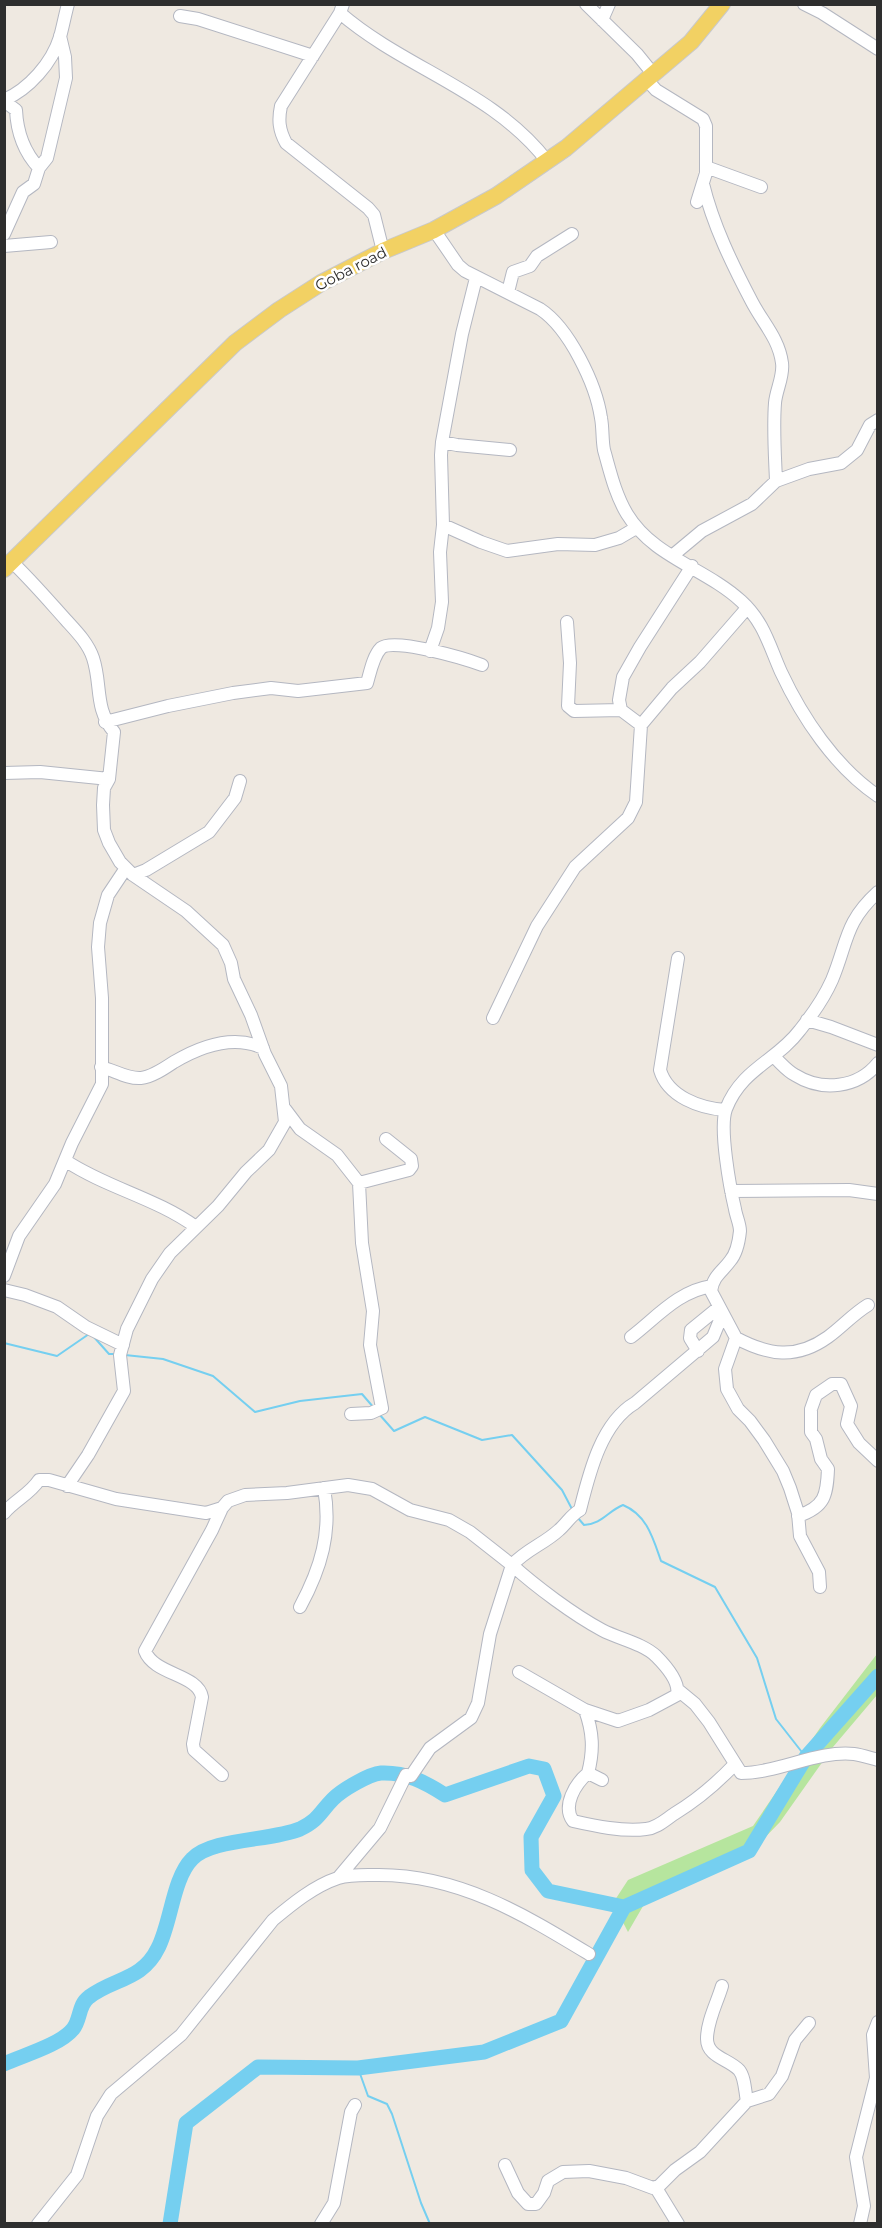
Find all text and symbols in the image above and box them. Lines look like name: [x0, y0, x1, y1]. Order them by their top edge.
street label: Goba road: [312, 242, 390, 295]

